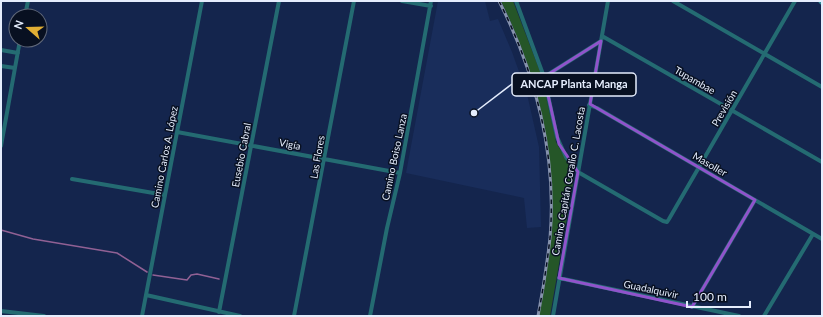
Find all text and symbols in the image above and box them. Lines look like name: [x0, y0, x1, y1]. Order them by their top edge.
north arrow: [8, 8, 48, 48]
text: N: [11, 18, 26, 31]
street label: Tupambae: [672, 64, 718, 96]
callout: ANCAP Planta Manga: [512, 73, 636, 96]
text: ANCAP Planta Manga: [519, 77, 628, 90]
street label: Previsión: [709, 88, 739, 128]
street label: Camino Carlos A. López: [148, 105, 180, 209]
street label: Camino Capitán Coralio C. Lacosta: [549, 106, 587, 256]
street label: Camino Boiso Lanza: [379, 113, 409, 201]
street label: Eusebio Cabral: [229, 122, 253, 188]
street label: Las Flores: [307, 134, 327, 180]
street label: Vigía: [278, 136, 302, 152]
street label: Masoller: [691, 149, 730, 179]
street label: Guadalquivir: [623, 277, 680, 301]
scale bar: [687, 283, 750, 309]
text: 100 m: [693, 289, 727, 304]

